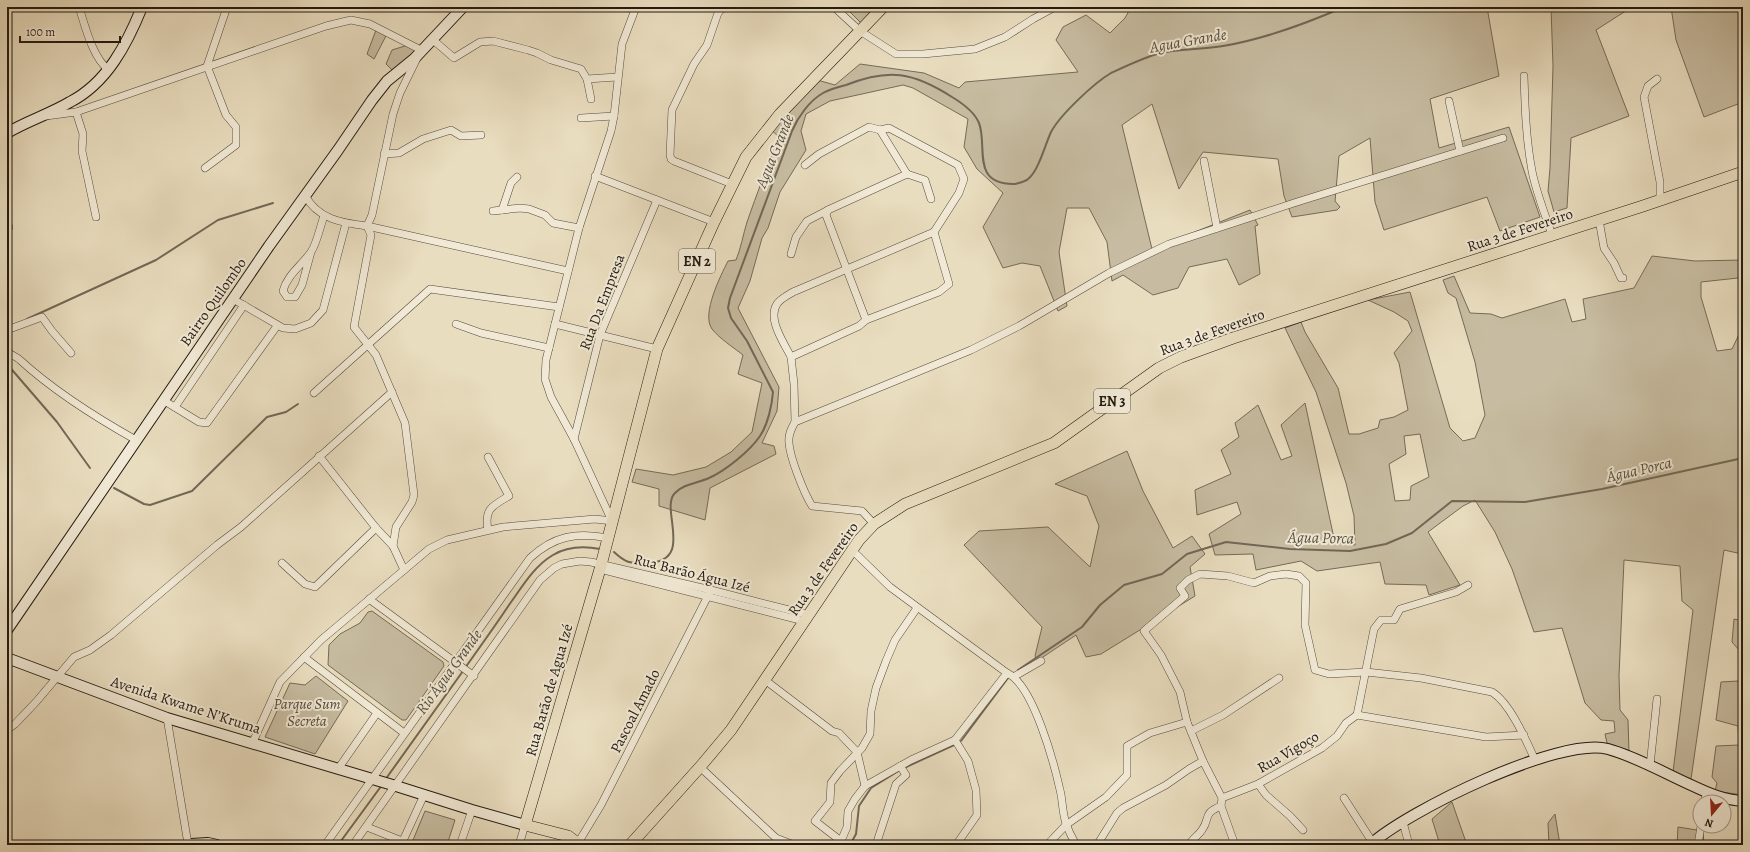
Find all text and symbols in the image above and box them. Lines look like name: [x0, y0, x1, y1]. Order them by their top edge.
scale bar: [20, 18, 120, 44]
water label: Agua Grande: [1147, 23, 1228, 59]
text: 100 m: [26, 24, 55, 40]
water label: Agua Grande: [750, 111, 800, 192]
street label: Rua 3 de Fevereiro: [1464, 203, 1576, 257]
road number: EN 2: [679, 249, 715, 273]
street label: Rua Da Empresa: [574, 251, 630, 353]
street label: Bairro Quilombo: [175, 254, 251, 350]
street label: Rua 3 de Fevereiro: [1157, 304, 1267, 360]
road number: EN 3: [1094, 389, 1130, 413]
water label: Água Porca: [1603, 452, 1674, 488]
street label: Rua 3 de Fevereiro: [783, 518, 863, 620]
water label: Água Porca: [1287, 526, 1355, 550]
street label: Rua Barão Água Izé: [632, 549, 752, 597]
street label: Rua Barão de Agua Izé: [521, 621, 578, 759]
water label: Rio Água Grande: [411, 625, 488, 719]
street label: Pascoal Amado: [605, 666, 665, 756]
street label: Avenida Kwame N’Kruma: [107, 671, 264, 739]
park label: Parque Sum Secreta: [273, 694, 341, 731]
street label: Rua Vigoço: [1253, 726, 1323, 778]
north arrow: [1692, 794, 1732, 834]
text: N: [1703, 815, 1715, 831]

